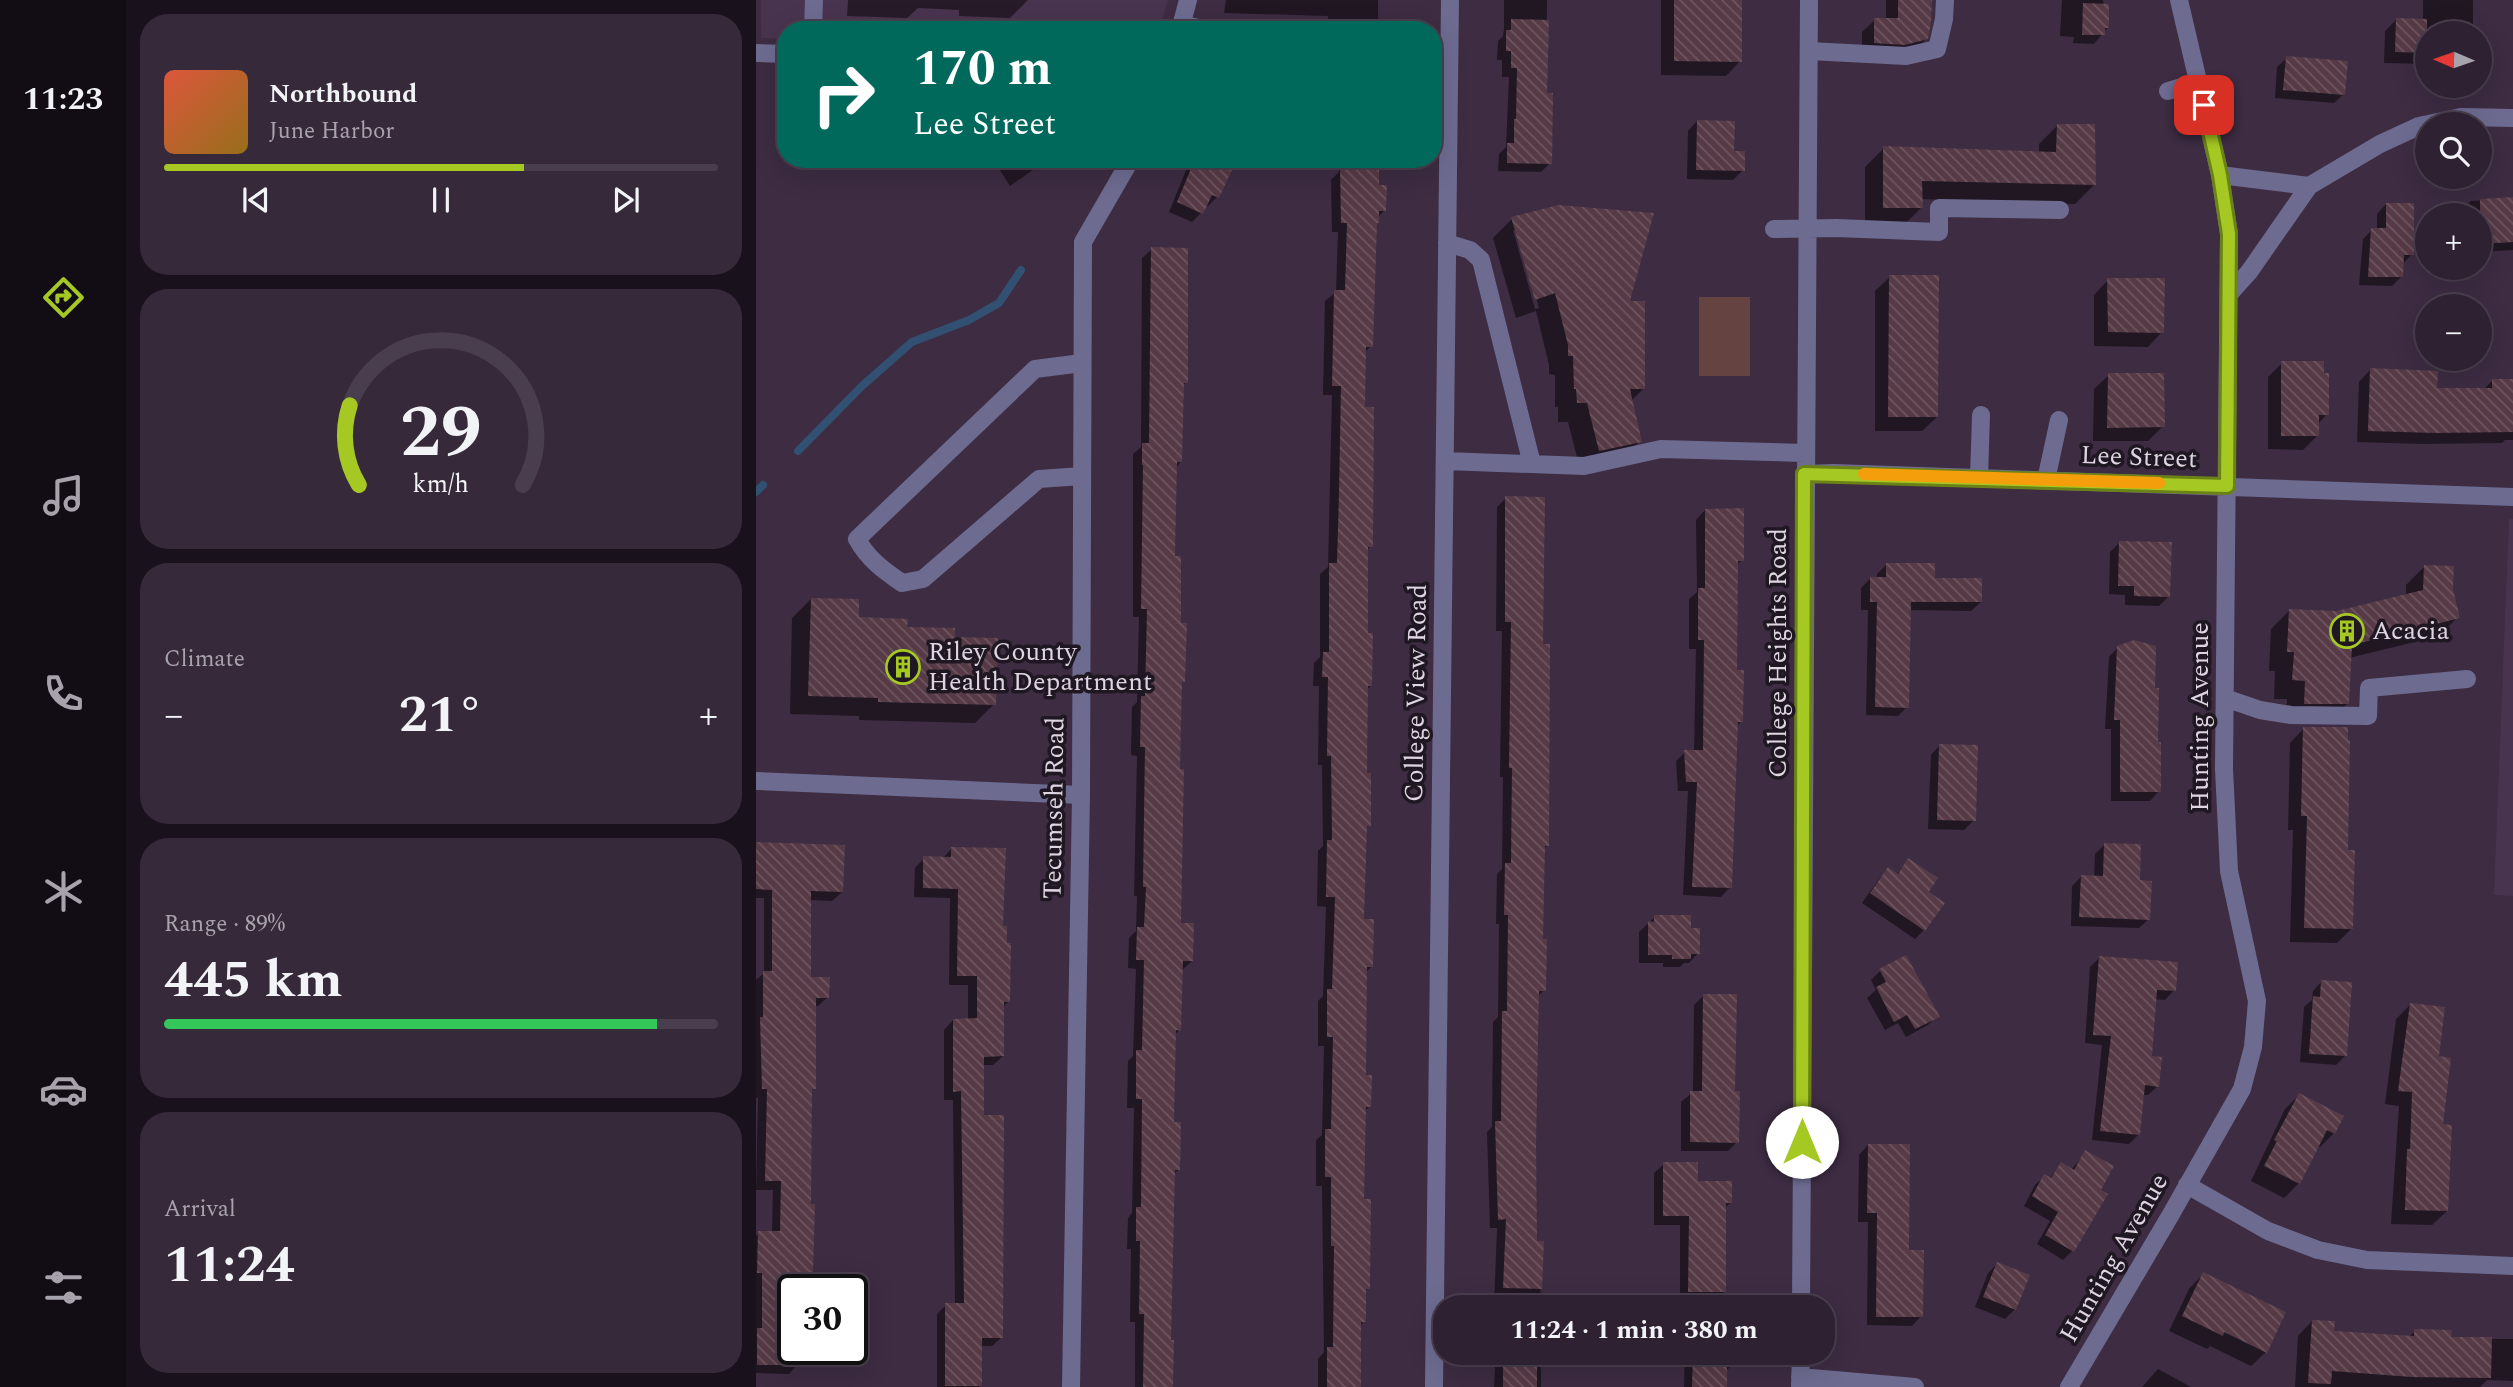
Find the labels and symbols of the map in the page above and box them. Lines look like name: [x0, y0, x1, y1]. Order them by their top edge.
north arrow: [2415, 21, 2492, 98]
pin: [2174, 75, 2234, 135]
street label: Lee Street: [2080, 435, 2198, 479]
street label: College Heights Road: [1758, 528, 1798, 778]
street label: College View Road: [1394, 583, 1438, 803]
place label: Acacia: [2372, 611, 2450, 651]
building icon: Acacia: [2328, 612, 2366, 650]
street label: Hunting Avenue: [2180, 622, 2220, 812]
place label: Riley County Health Department: [928, 632, 1152, 702]
building icon: Riley County Health Department: [884, 648, 922, 686]
street label: Tecumseh Road: [1032, 717, 1076, 899]
position arrow: [1765, 1105, 1839, 1179]
street label: Hunting Avenue: [2049, 1166, 2179, 1350]
speed limit sign: 30: [777, 1274, 868, 1365]

